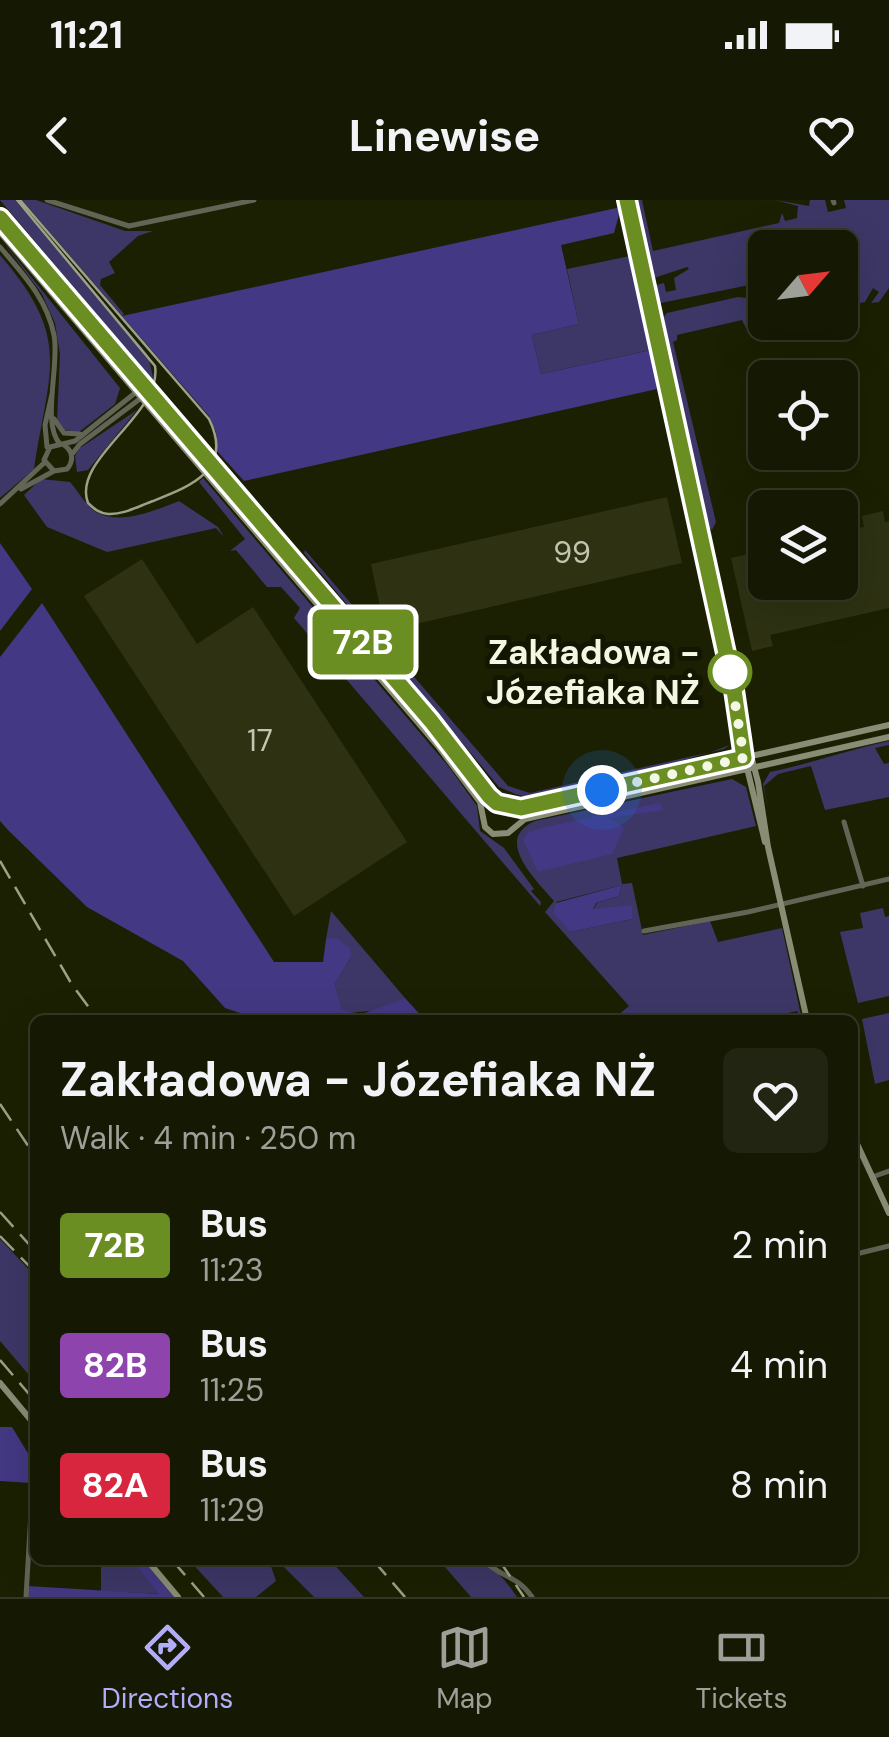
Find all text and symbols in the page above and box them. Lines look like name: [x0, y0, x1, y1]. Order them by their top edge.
text: 11:21: [50, 10, 123, 60]
text: Linewise: [349, 106, 540, 165]
icon: back: [30, 108, 85, 163]
icon: heart: [804, 108, 859, 163]
north arrow: [748, 230, 858, 340]
map controls: [748, 230, 858, 600]
button: locate: [748, 360, 858, 470]
button: layers: [748, 490, 858, 600]
house number: 99: [553, 533, 591, 572]
line badge: 72B: [306, 610, 420, 674]
text: 72B: [333, 619, 393, 665]
place label: Zakładowa - Józefiaka NŻ: [486, 629, 700, 715]
marker: Zakładowa - Józefiaka NŻ: [709, 651, 751, 693]
house number: 17: [247, 721, 273, 760]
your location: [577, 765, 627, 815]
text: Zakładowa - Józefiaka NŻ: [60, 1048, 656, 1111]
button: heart: [723, 1048, 828, 1153]
text: Walk · 4 min · 250 m: [60, 1117, 356, 1159]
text: Bus: [200, 1199, 268, 1249]
text: 2 min: [731, 1220, 828, 1270]
text: 72B: [85, 1222, 145, 1268]
text: 11:23: [200, 1249, 264, 1291]
text: Bus: [200, 1319, 268, 1369]
text: 4 min: [730, 1340, 828, 1390]
text: 82B: [83, 1342, 147, 1388]
text: 11:25: [200, 1369, 264, 1411]
text: Bus: [200, 1439, 268, 1489]
text: 8 min: [730, 1460, 828, 1510]
text: 82A: [82, 1462, 148, 1508]
text: 11:29: [200, 1489, 265, 1531]
tab: Directions: [101, 1620, 233, 1717]
tab: Map: [436, 1620, 493, 1717]
tab: Tickets: [695, 1620, 787, 1717]

